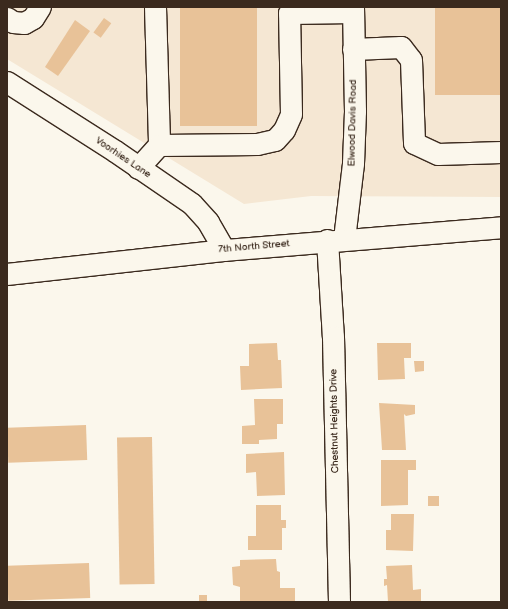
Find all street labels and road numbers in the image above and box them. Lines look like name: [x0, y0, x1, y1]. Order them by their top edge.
street label: Elwood Davis Road: [346, 79, 360, 167]
street label: Voorhies Lane: [93, 135, 153, 181]
street label: 7th North Street: [218, 238, 290, 256]
street label: Chestnut Heights Drive: [328, 369, 342, 473]

